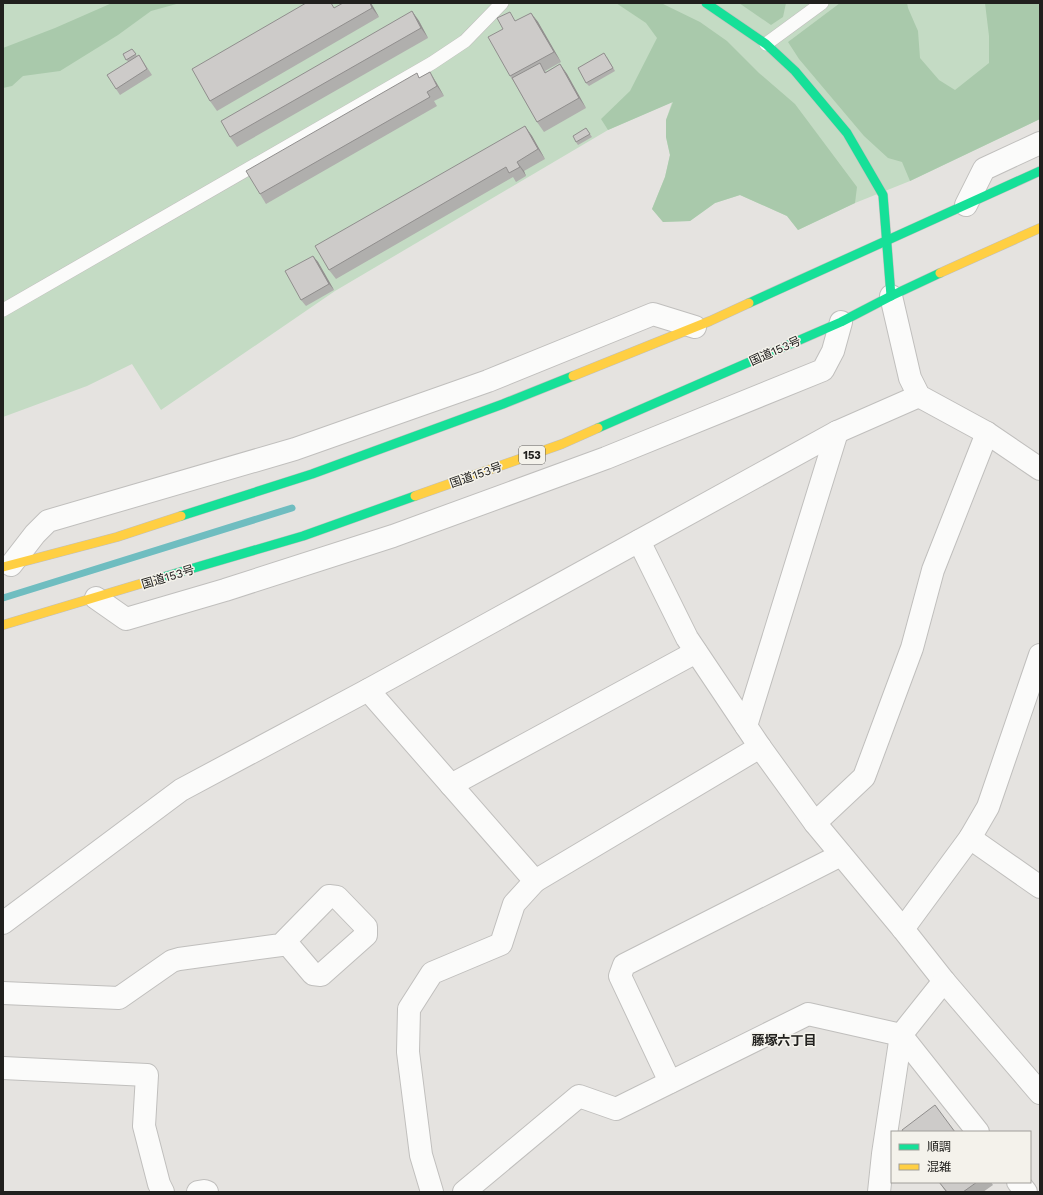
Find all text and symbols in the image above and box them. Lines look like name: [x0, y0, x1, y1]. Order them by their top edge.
street label: 国道153号: [747, 333, 803, 369]
road number: 153: [519, 446, 545, 464]
street label: 国道153号: [448, 459, 504, 491]
street label: 国道153号: [140, 562, 196, 592]
district label: 藤塚六丁目: [751, 1033, 817, 1048]
legend: [891, 1131, 1031, 1183]
text: 順調: [927, 1140, 951, 1154]
text: 混雑: [927, 1160, 951, 1174]

